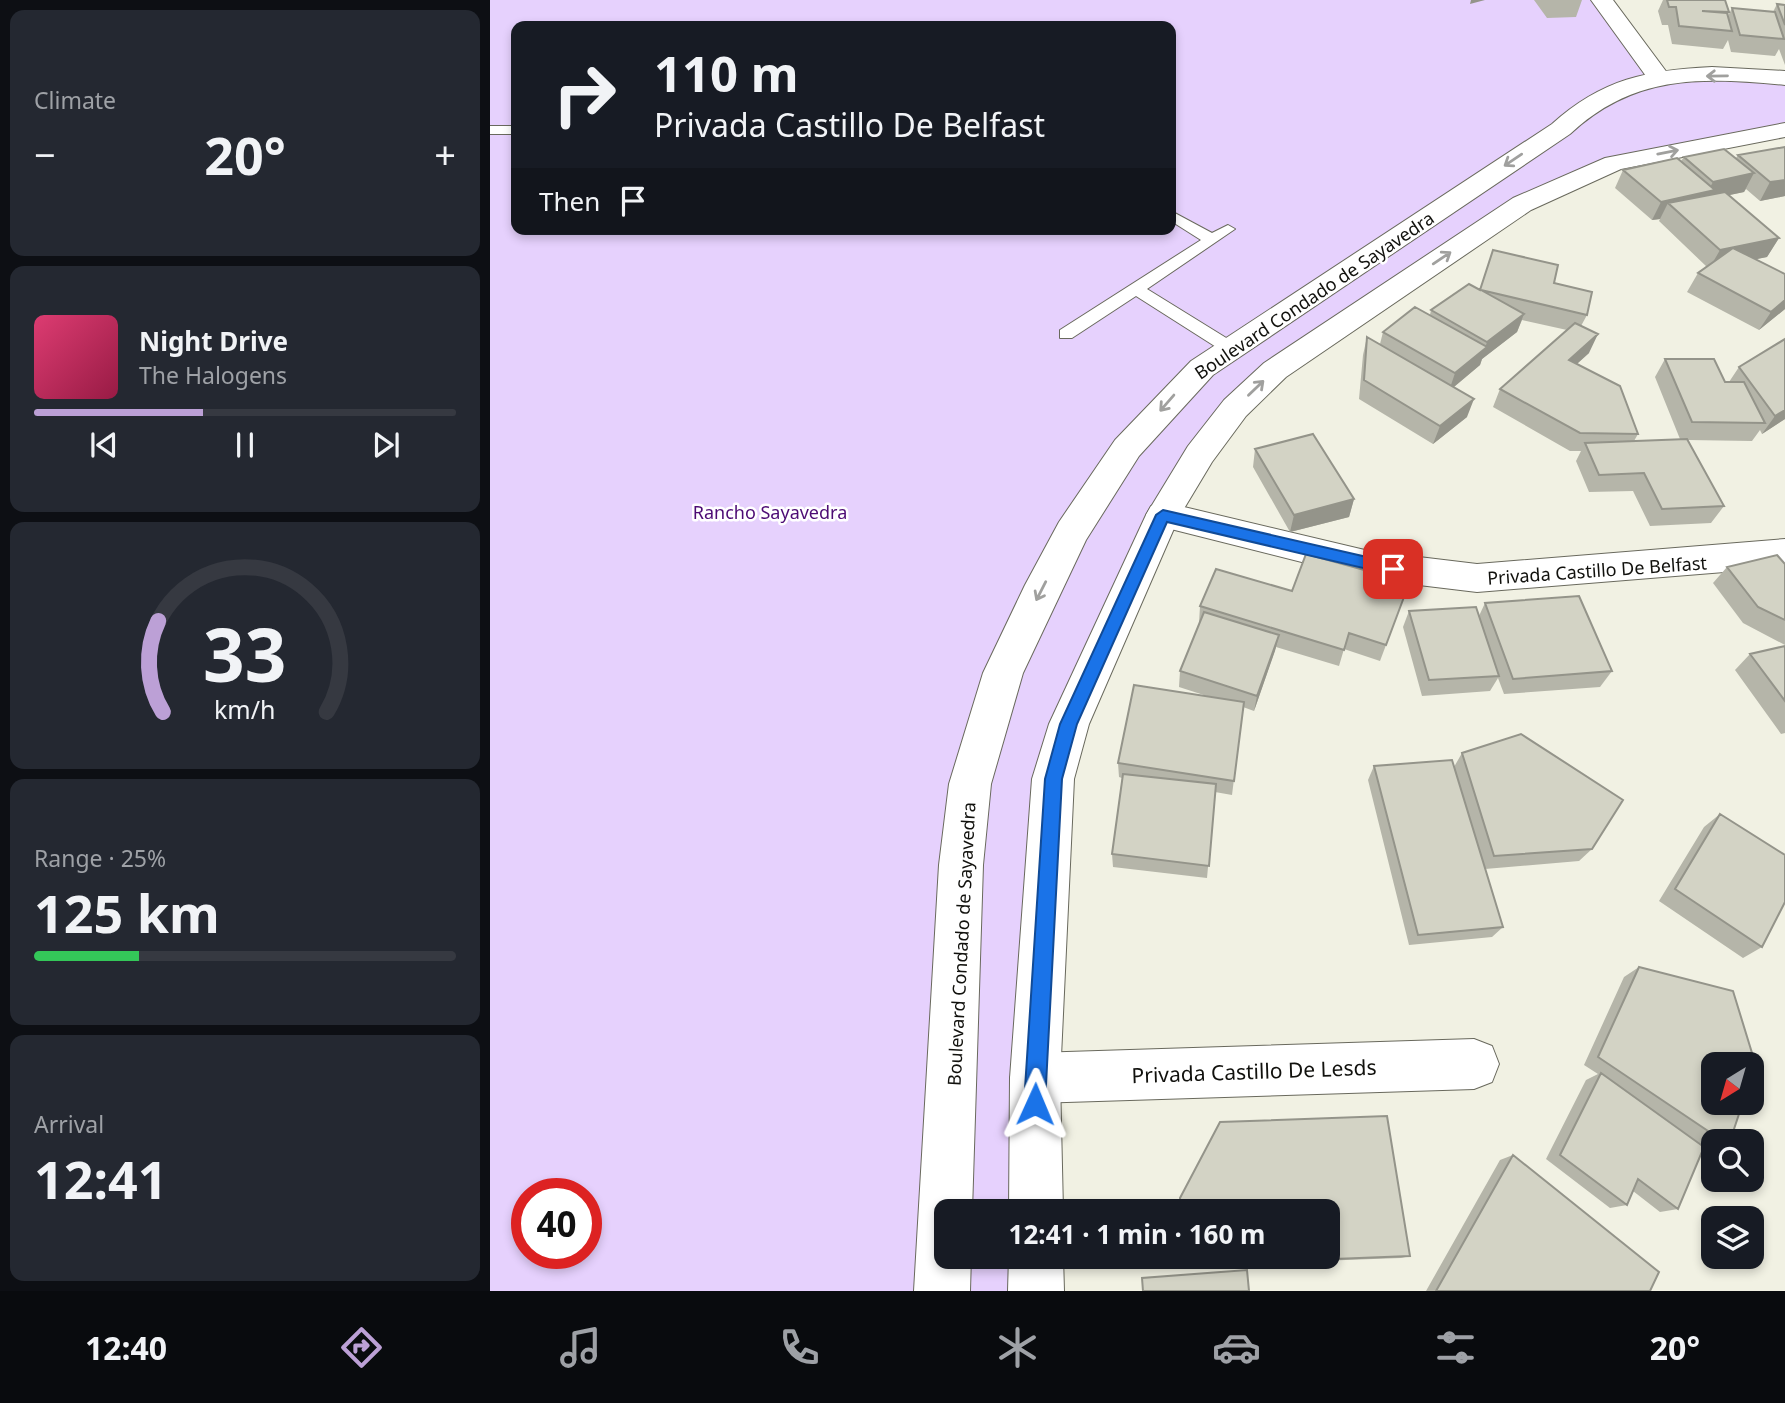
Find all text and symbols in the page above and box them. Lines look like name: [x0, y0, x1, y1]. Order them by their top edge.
text: 110 m: [654, 40, 799, 106]
icon: right: [539, 49, 630, 140]
one-way arrow: [1706, 69, 1729, 82]
text: Climate: [34, 84, 116, 116]
text: Privada Castillo De Belfast: [654, 103, 1045, 146]
text: 20°: [204, 119, 286, 190]
text: −: [34, 128, 56, 180]
text: +: [434, 128, 456, 180]
one-way arrow: [1656, 145, 1679, 159]
one-way arrow: [1504, 153, 1524, 167]
icon: arrive: [614, 182, 652, 220]
text: Then: [539, 183, 600, 219]
street label: Boulevard Condado de Sayavedra: [1190, 206, 1438, 384]
one-way arrow: [1432, 250, 1451, 265]
text: Night Drive: [139, 323, 288, 359]
text: The Halogens: [139, 359, 287, 391]
one-way arrow: [1247, 380, 1264, 397]
one-way arrow: [1159, 393, 1175, 411]
icon: previous: [85, 426, 123, 464]
icon: pause: [226, 426, 264, 464]
icon: next: [367, 426, 405, 464]
park label: Rancho Sayavedra: [693, 500, 847, 524]
pin: [1363, 539, 1423, 599]
icon: arrive: [1374, 550, 1412, 588]
street label: Privada Castillo De Belfast: [1486, 550, 1708, 590]
one-way arrow: [1034, 580, 1047, 601]
text: 33: [203, 604, 287, 703]
text: km/h: [214, 691, 276, 725]
street label: Boulevard Condado de Sayavedra: [942, 802, 980, 1086]
text: Range · 25%: [34, 842, 166, 874]
text: 125 km: [34, 877, 220, 948]
north arrow: [1701, 1052, 1764, 1115]
map controls: [1701, 1052, 1764, 1269]
street label: Privada Castillo De Lesds: [1131, 1053, 1377, 1089]
position arrow: [998, 1067, 1072, 1141]
text: Arrival: [34, 1108, 104, 1140]
button: search: [1701, 1129, 1764, 1192]
text: 12:41: [34, 1143, 168, 1214]
speed limit sign: 40: [511, 1178, 602, 1269]
button: layers: [1701, 1206, 1764, 1269]
text: 12:41 · 1 min · 160 m: [1009, 1216, 1265, 1252]
icon: directions: [337, 1323, 386, 1372]
icon: music: [556, 1323, 605, 1372]
icon: phone: [775, 1323, 824, 1372]
icon: climate: [993, 1323, 1042, 1372]
icon: car: [1212, 1323, 1261, 1372]
icon: filters: [1431, 1323, 1480, 1372]
text: 12:40: [85, 1326, 167, 1369]
text: 20°: [1650, 1326, 1700, 1369]

